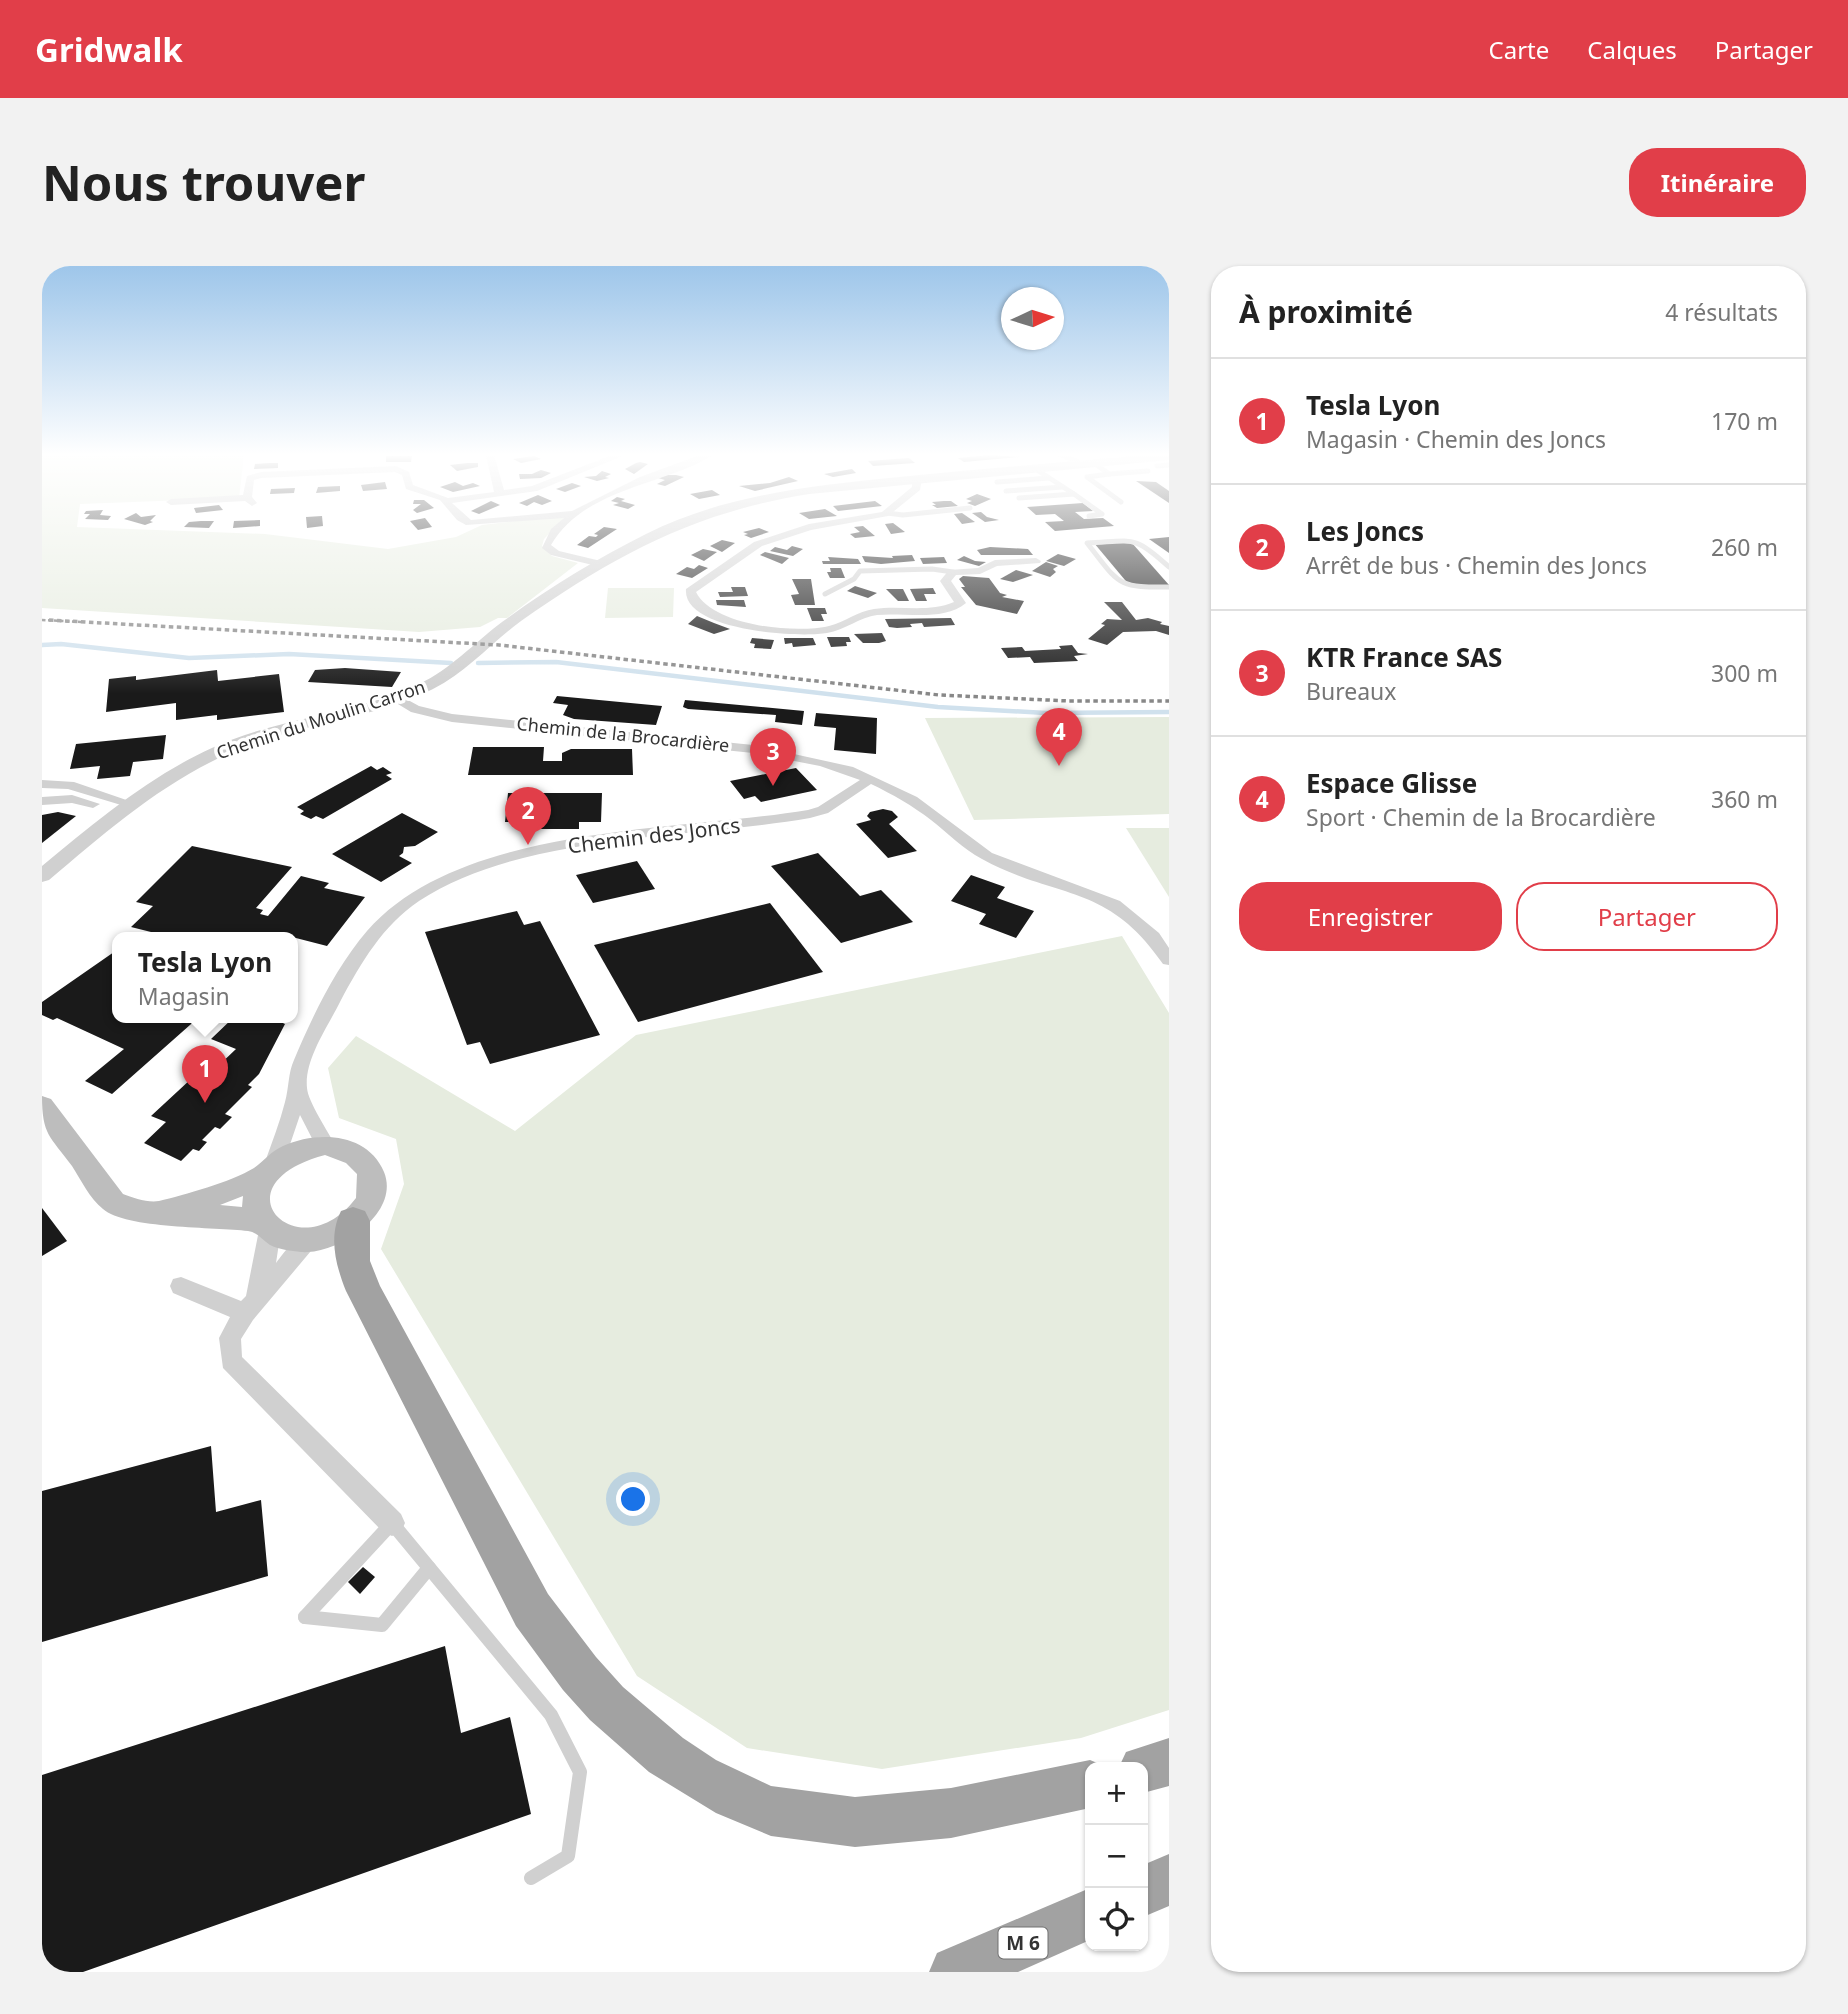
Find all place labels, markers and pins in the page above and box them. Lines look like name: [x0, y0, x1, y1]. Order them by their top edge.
pin: 4: [1036, 708, 1082, 766]
pin: 3: [750, 728, 796, 786]
pin: 2: [505, 787, 551, 845]
pin: 1: [182, 1045, 228, 1103]

